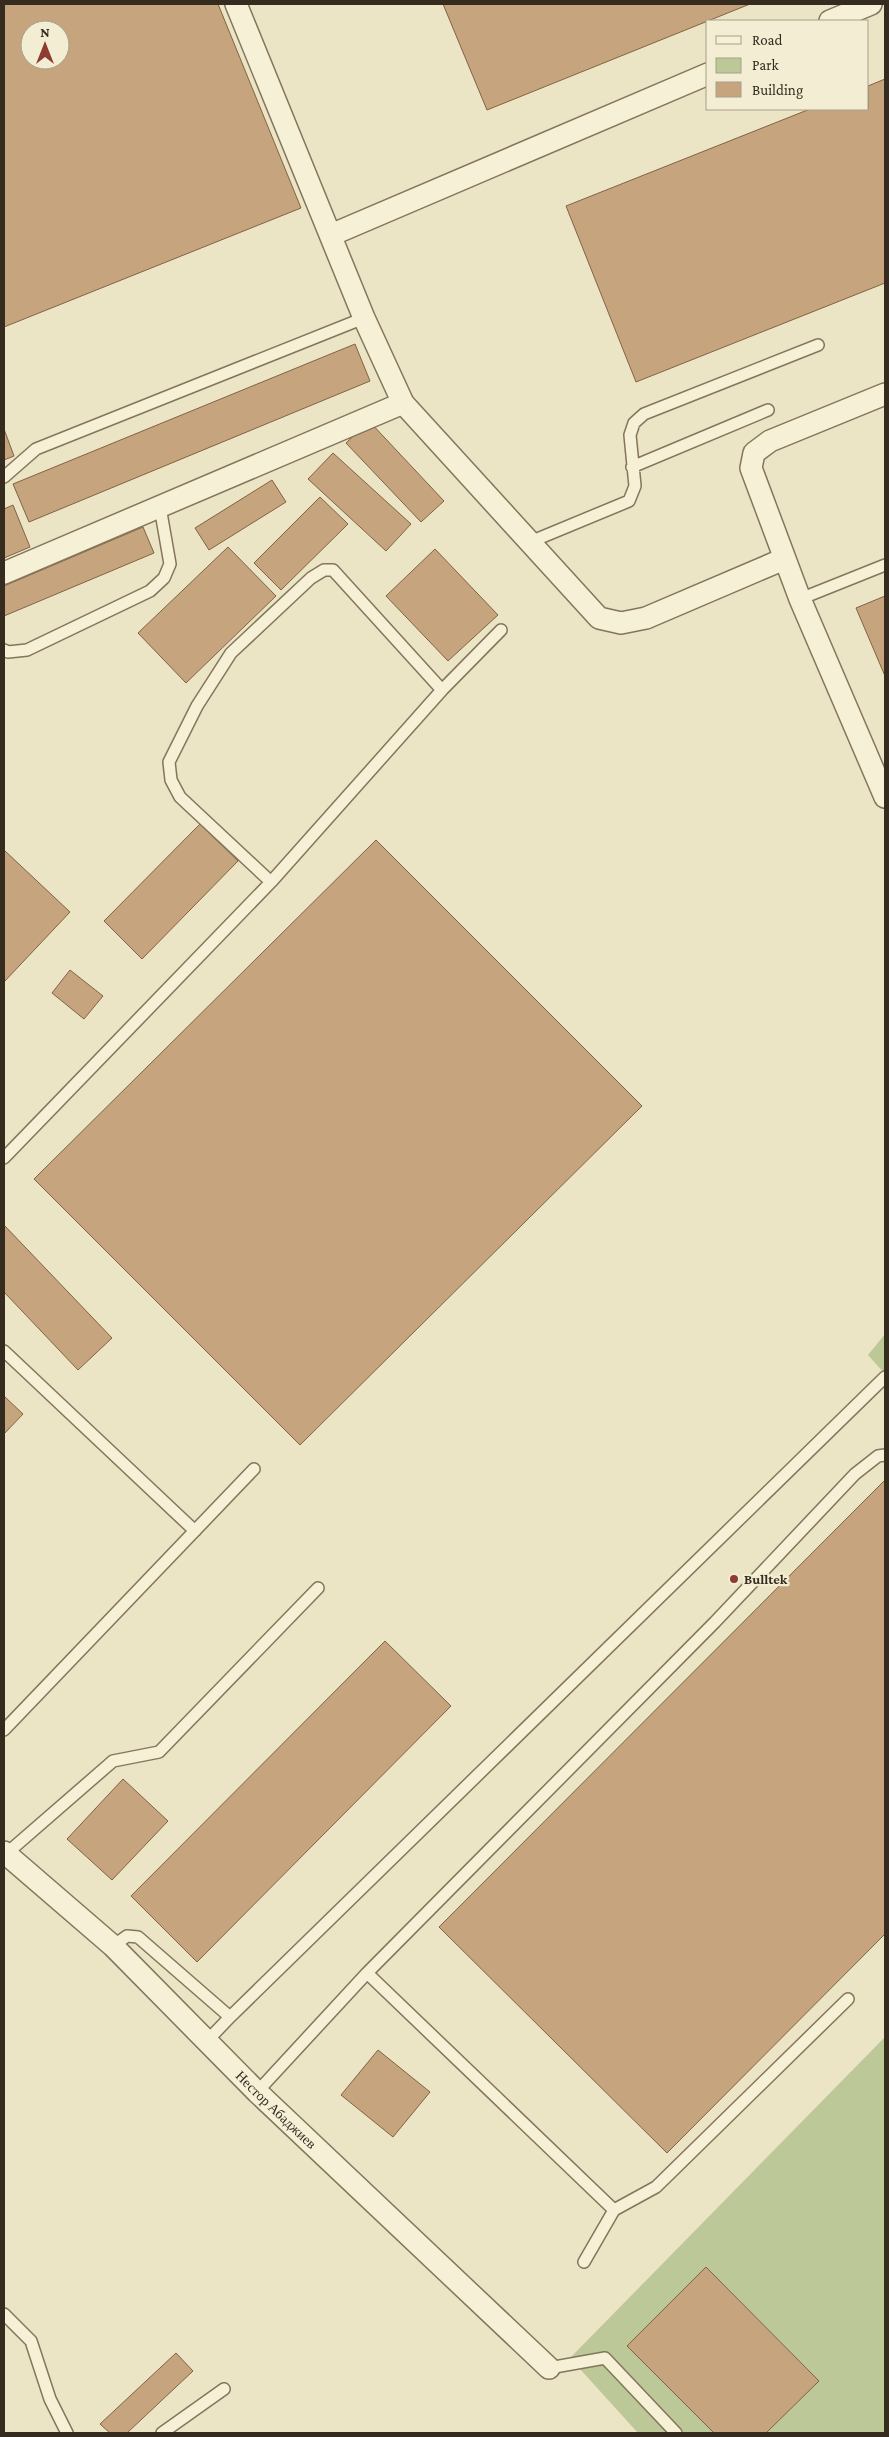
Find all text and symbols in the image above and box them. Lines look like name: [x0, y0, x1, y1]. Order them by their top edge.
north arrow: [20, 20, 70, 70]
legend: [706, 20, 869, 110]
text: N: [40, 24, 50, 40]
text: Road: [752, 32, 783, 48]
text: Park: [752, 57, 779, 73]
text: Building: [752, 82, 803, 99]
place label: Bulltek: [744, 1571, 788, 1587]
marker: Bulltek: [728, 1573, 740, 1585]
street label: Нестор Абаджиев: [233, 2067, 320, 2152]

